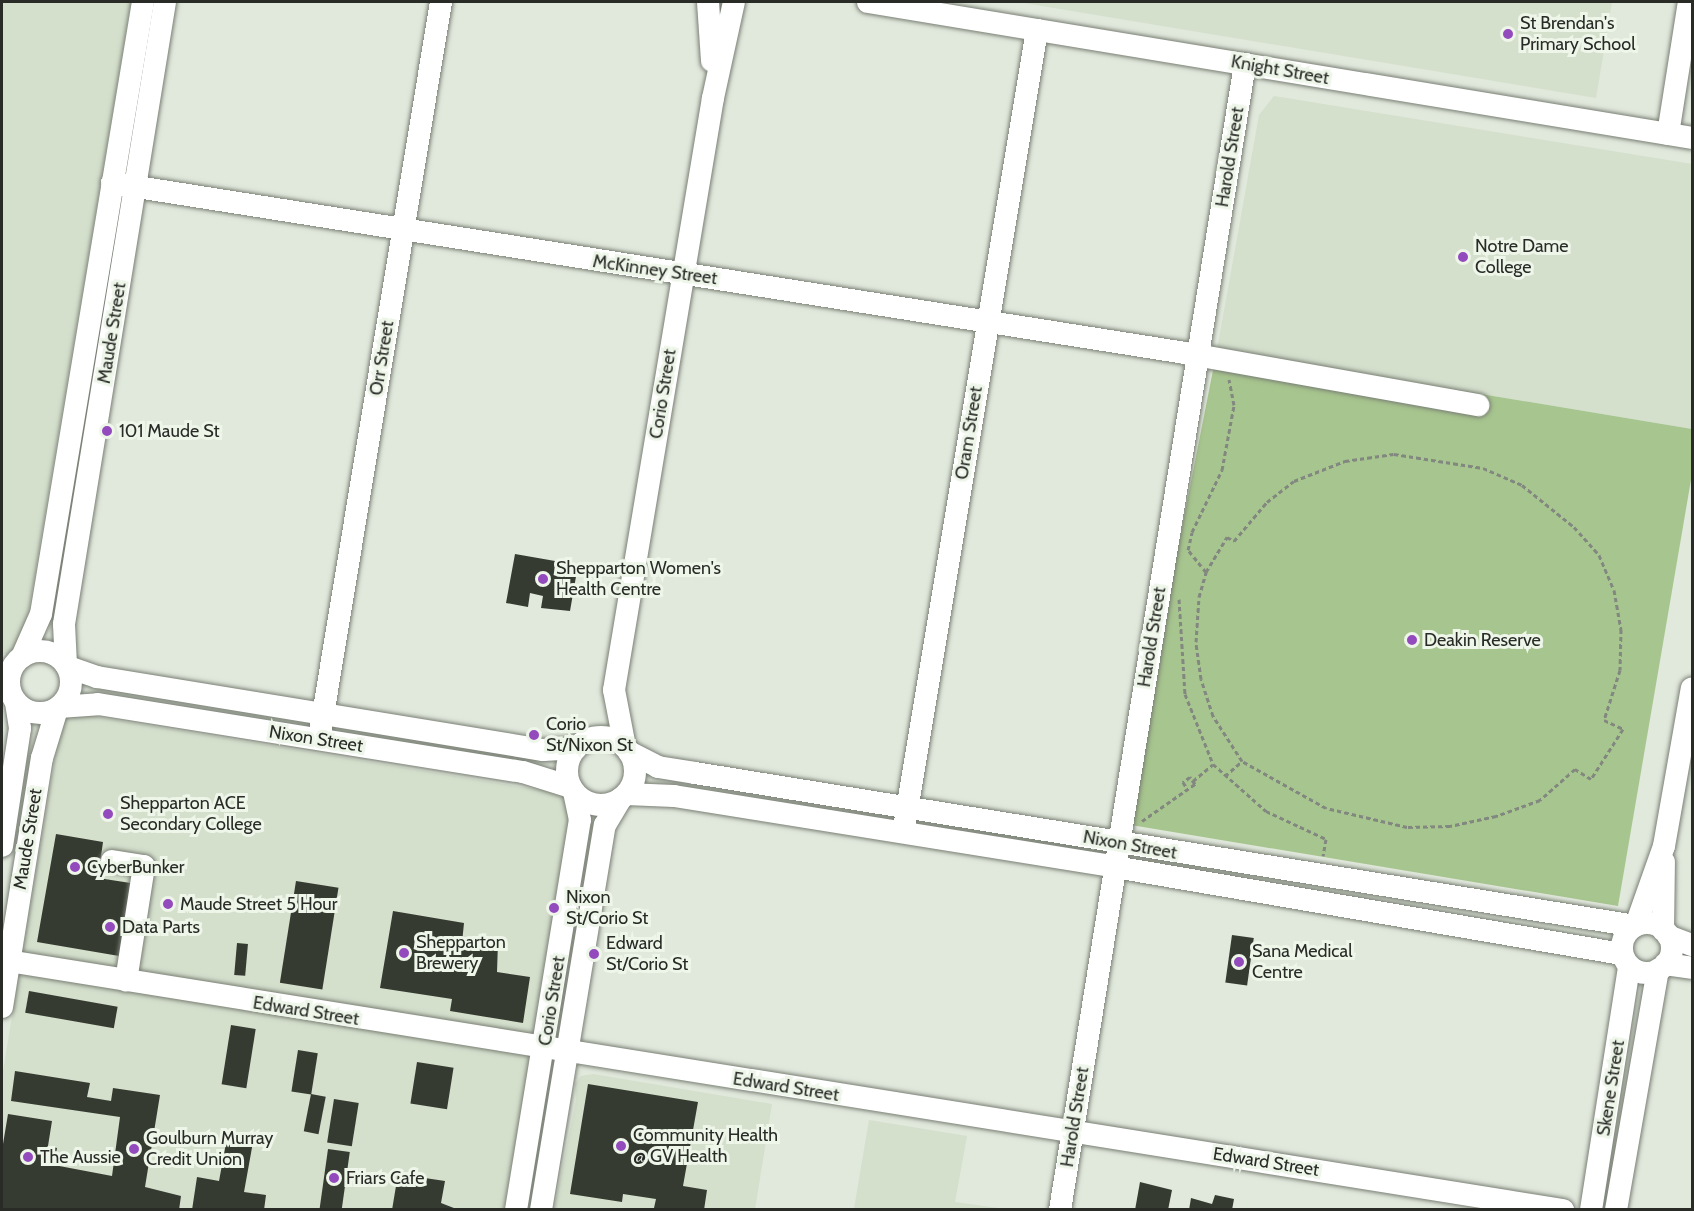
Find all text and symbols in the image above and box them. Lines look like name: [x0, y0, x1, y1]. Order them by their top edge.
place label: St Brendan's Primary School: [1520, 13, 1635, 56]
marker: St Brendan's Primary School: [1501, 27, 1515, 41]
street label: Knight Street: [1229, 51, 1331, 89]
street label: Harold Street: [1211, 105, 1249, 209]
place label: Notre Dame College: [1475, 236, 1569, 278]
marker: Notre Dame College: [1456, 250, 1470, 264]
street label: McKinney Street: [591, 251, 719, 289]
street label: Maude Street: [93, 281, 131, 385]
street label: Orr Street: [365, 319, 399, 397]
street label: Corio Street: [645, 348, 681, 440]
street label: Oram Street: [951, 385, 987, 481]
place label: 101 Maude St: [119, 420, 219, 442]
marker: 101 Maude St: [100, 424, 114, 438]
place label: Shepparton Women's Health Centre: [556, 558, 721, 600]
marker: Shepparton Women's Health Centre: [534, 570, 552, 588]
street label: Harold Street: [1133, 585, 1171, 689]
place label: Deakin Reserve: [1424, 629, 1541, 651]
marker: Deakin Reserve: [1405, 633, 1419, 647]
place label: Corio St/Nixon St: [546, 714, 633, 756]
street label: Nixon Street: [267, 721, 365, 757]
marker: Corio St/Nixon St: [527, 728, 541, 742]
street label: Maude Street: [9, 787, 47, 891]
place label: Shepparton ACE Secondary College: [120, 793, 262, 836]
marker: Shepparton ACE Secondary College: [101, 807, 115, 821]
street label: Nixon Street: [1081, 826, 1179, 864]
place label: CyberBunker: [87, 856, 184, 878]
marker: CyberBunker: [68, 860, 82, 874]
place label: Nixon St/Corio St: [566, 887, 648, 930]
place label: Maude Street 5 Hour: [180, 893, 337, 915]
marker: Maude Street 5 Hour: [161, 897, 175, 911]
marker: Nixon St/Corio St: [547, 901, 561, 915]
place label: Data Parts: [122, 916, 200, 938]
marker: Data Parts: [103, 920, 117, 934]
place label: Shepparton Brewery: [416, 932, 506, 974]
place label: Edward St/Corio St: [606, 933, 688, 976]
place label: Sana Medical Centre: [1252, 941, 1352, 984]
marker: Shepparton Brewery: [397, 946, 411, 960]
marker: Edward St/Corio St: [587, 947, 601, 961]
marker: Sana Medical Centre: [1230, 953, 1248, 971]
street label: Corio Street: [534, 955, 570, 1047]
street label: Edward Street: [251, 992, 361, 1030]
street label: Skene Street: [1593, 1038, 1629, 1138]
street label: Harold Street: [1056, 1065, 1094, 1169]
street label: Edward Street: [731, 1068, 841, 1106]
place label: Community Health @ GV Health: [633, 1125, 778, 1168]
place label: Goulburn Murray Credit Union: [146, 1128, 273, 1170]
marker: Community Health @ GV Health: [614, 1139, 628, 1153]
marker: Goulburn Murray Credit Union: [127, 1142, 141, 1156]
street label: Edward Street: [1211, 1143, 1321, 1181]
place label: The Aussie: [40, 1146, 121, 1168]
marker: The Aussie: [21, 1150, 35, 1164]
place label: Friars Cafe: [346, 1167, 425, 1189]
marker: Friars Cafe: [327, 1171, 341, 1185]

